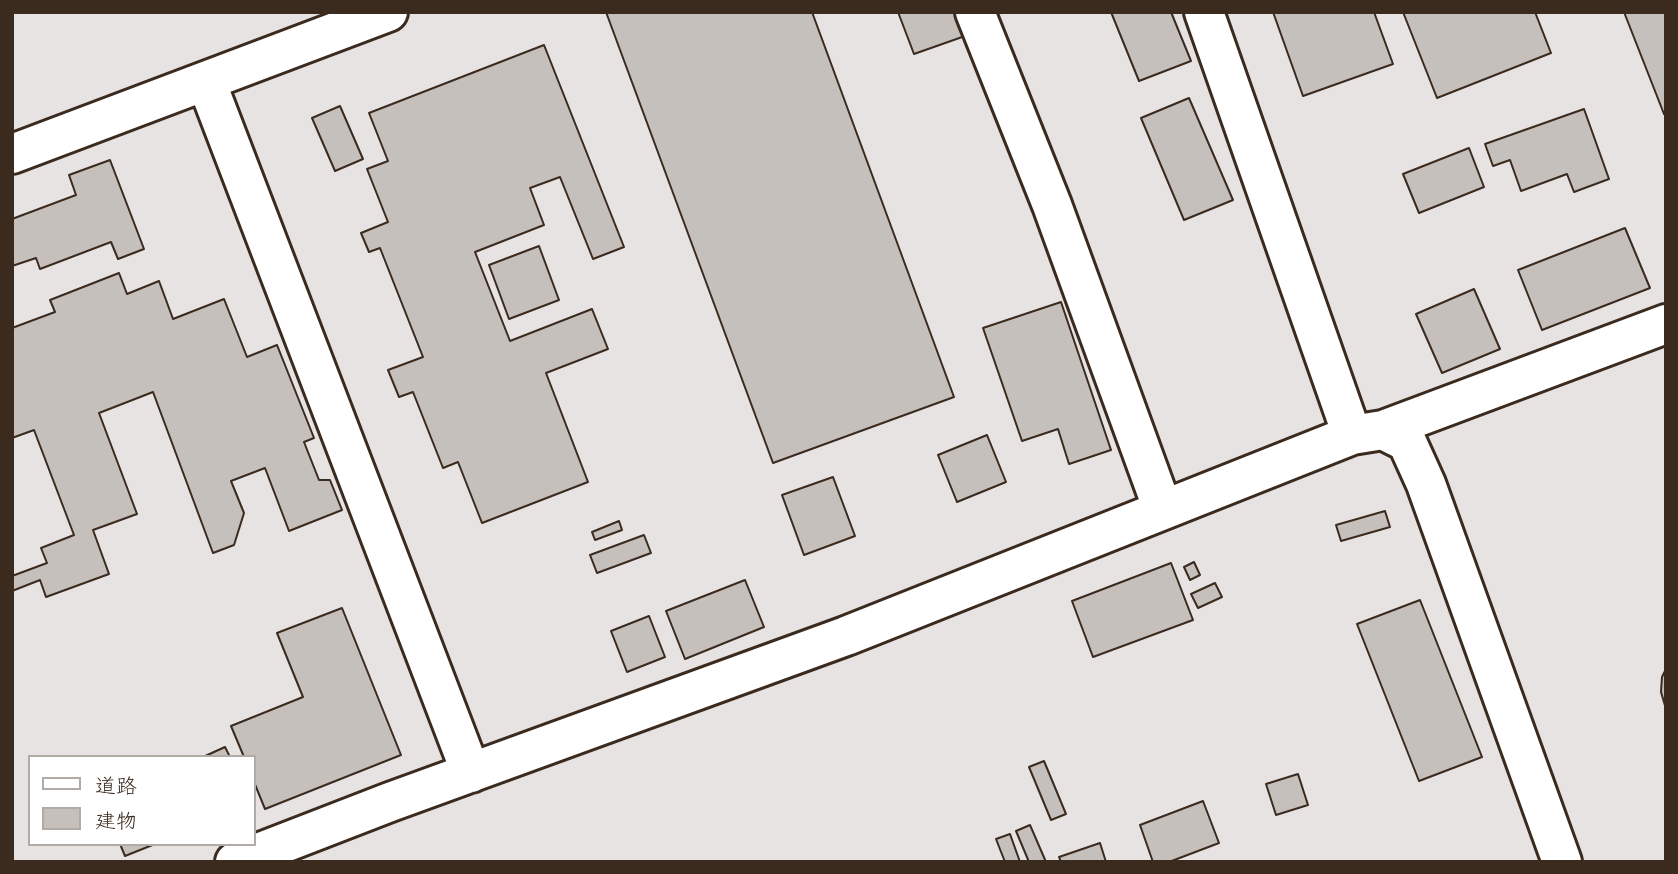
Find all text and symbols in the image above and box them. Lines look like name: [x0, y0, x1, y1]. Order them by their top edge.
legend: [28, 755, 256, 846]
text: 道路: [95, 774, 137, 798]
text: 建物: [95, 809, 137, 833]

